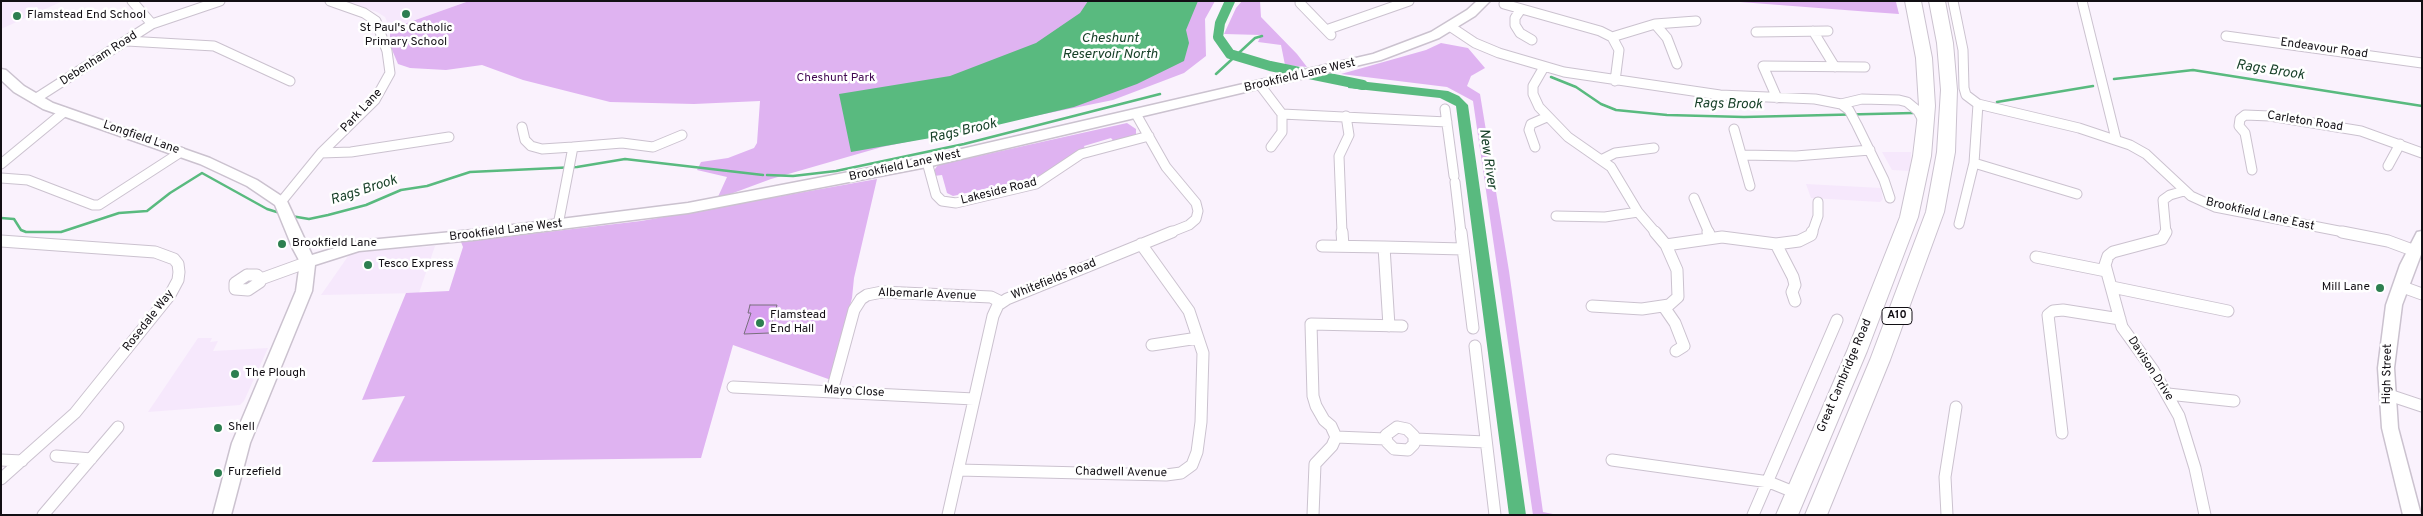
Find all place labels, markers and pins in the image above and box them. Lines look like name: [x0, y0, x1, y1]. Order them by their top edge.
marker: St Paul's Catholic Primary School: [400, 8, 412, 20]
place label: Flamstead End School: [27, 9, 146, 23]
marker: Flamstead End School: [11, 10, 23, 22]
place label: St Paul's Catholic Primary School: [360, 22, 452, 50]
place label: Brookfield Lane: [292, 237, 377, 251]
marker: Brookfield Lane: [276, 238, 288, 250]
place label: Tesco Express: [378, 258, 454, 272]
marker: Tesco Express: [362, 259, 374, 271]
place label: Mill Lane: [2322, 281, 2370, 295]
marker: Mill Lane: [2374, 282, 2386, 294]
place label: Flamstead End Hall: [770, 309, 826, 337]
marker: Flamstead End Hall: [754, 317, 766, 329]
place label: The Plough: [245, 367, 306, 381]
marker: The Plough: [229, 368, 241, 380]
place label: Shell: [228, 421, 255, 435]
marker: Shell: [212, 422, 224, 434]
place label: Furzefield: [228, 466, 281, 480]
marker: Furzefield: [212, 467, 224, 479]

